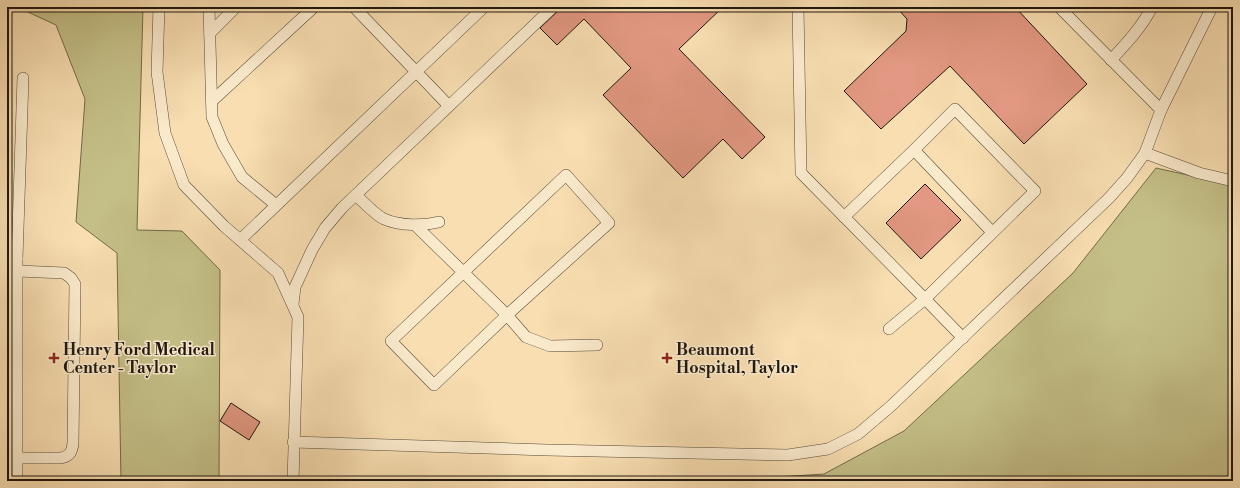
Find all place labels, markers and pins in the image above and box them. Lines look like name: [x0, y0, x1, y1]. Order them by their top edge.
place label: Henry Ford Medical Center - Taylor: [63, 340, 215, 378]
place label: Beaumont Hospital, Taylor: [676, 340, 798, 378]
marker: Henry Ford Medical Center - Taylor: [48, 352, 60, 364]
marker: Beaumont Hospital, Taylor: [661, 352, 673, 364]

